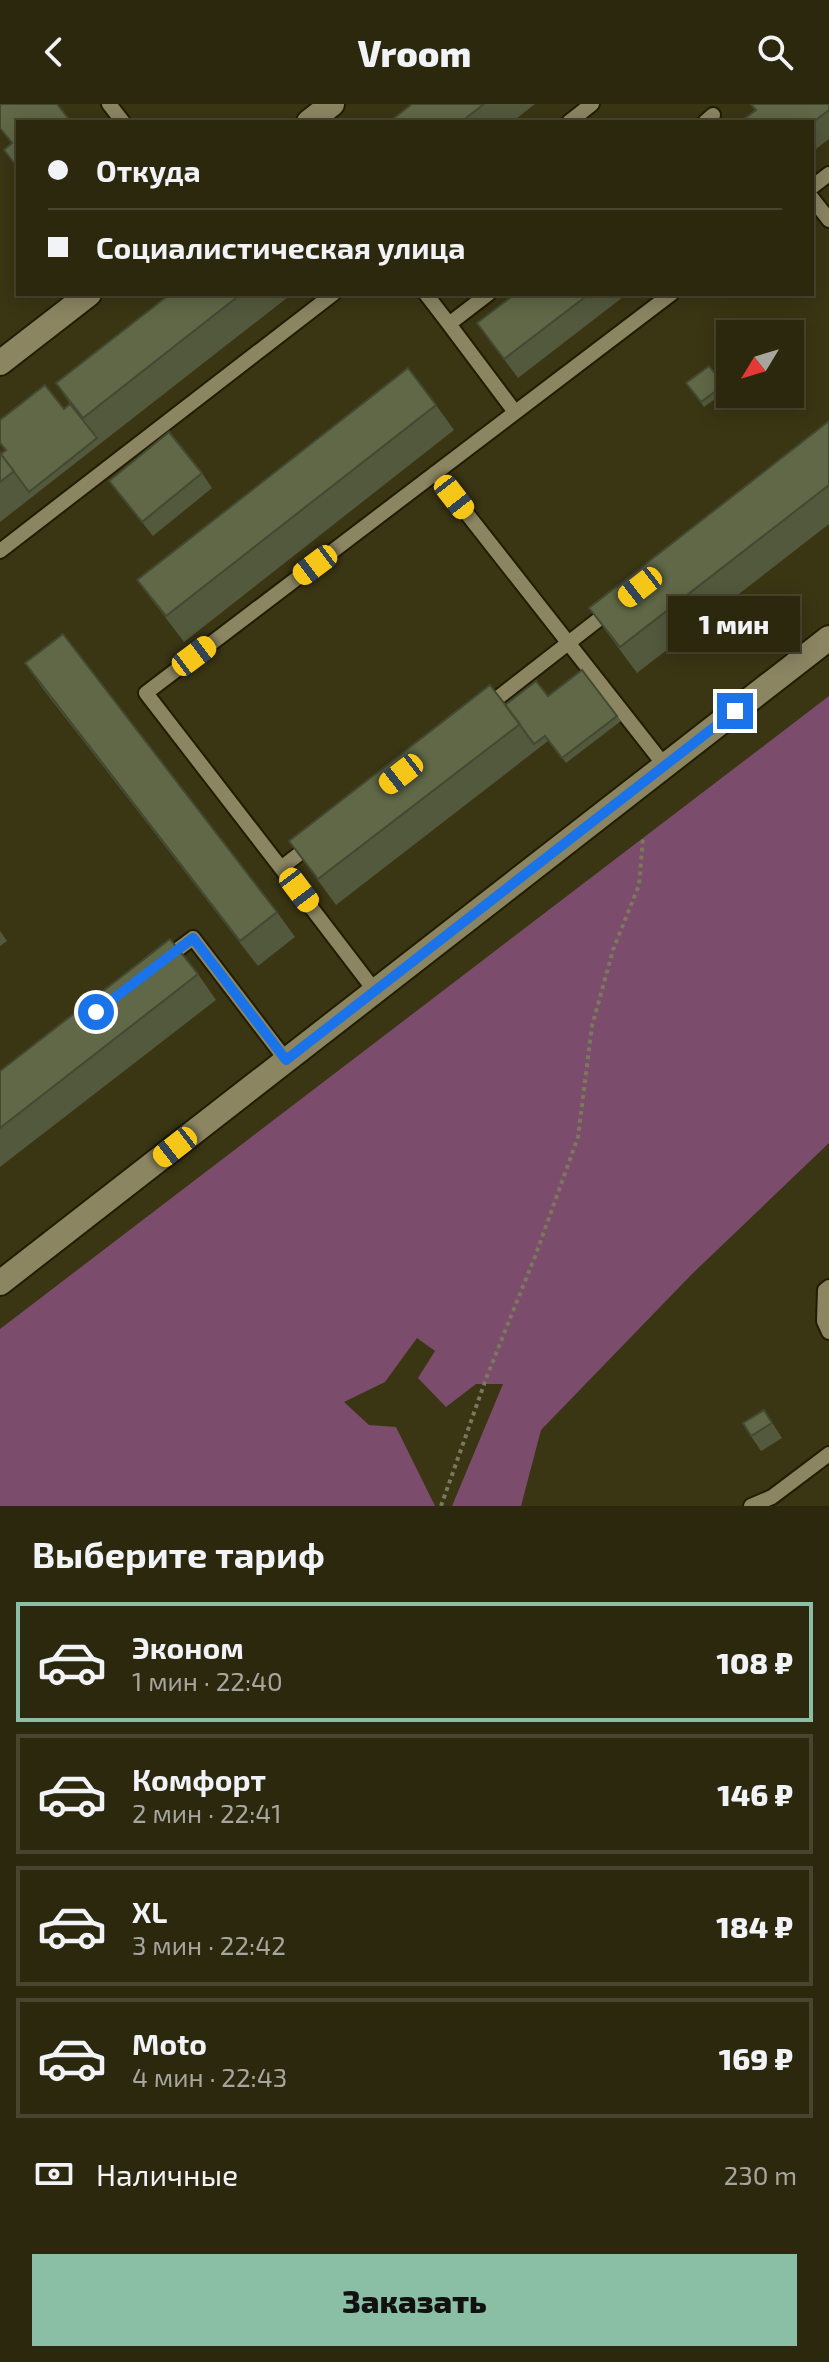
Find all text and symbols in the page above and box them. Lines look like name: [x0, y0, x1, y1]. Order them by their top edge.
icon: back: [32, 30, 76, 74]
icon: search: [753, 30, 797, 74]
text: Vroom: [358, 31, 471, 74]
text: Откуда: [96, 152, 201, 188]
text: Социалистическая улица: [96, 229, 466, 265]
north arrow: [716, 320, 804, 408]
map controls: [716, 320, 804, 408]
car: [430, 471, 478, 523]
car: [289, 541, 341, 589]
car: [614, 563, 666, 611]
callout: 1 мин: [669, 595, 801, 651]
text: 1 мин: [699, 608, 769, 639]
car: [168, 632, 220, 680]
route end: [717, 693, 753, 729]
car: [375, 750, 427, 798]
car: [275, 864, 323, 916]
route start: [78, 994, 114, 1030]
car: [149, 1123, 201, 1171]
text: Выберите тариф: [32, 1532, 325, 1575]
icon: car: [36, 1626, 108, 1698]
text: Эконом: [132, 1629, 244, 1665]
text: 108 ₽: [716, 1644, 793, 1680]
text: 1 мин · 22:40: [132, 1665, 283, 1696]
icon: car: [36, 1758, 108, 1830]
text: Комфорт: [132, 1761, 266, 1797]
text: 146 ₽: [717, 1776, 793, 1812]
text: 2 мин · 22:41: [132, 1797, 282, 1828]
icon: car: [36, 1890, 108, 1962]
text: XL: [132, 1893, 167, 1929]
text: 184 ₽: [716, 1908, 793, 1944]
text: 3 мин · 22:42: [132, 1929, 286, 1960]
icon: car: [36, 2022, 108, 2094]
text: Moto: [132, 2025, 207, 2061]
text: 169 ₽: [719, 2040, 793, 2076]
text: 4 мин · 22:43: [132, 2061, 287, 2092]
icon: cash: [32, 2152, 76, 2196]
text: Наличные: [96, 2156, 238, 2192]
text: 230 m: [724, 2159, 797, 2190]
button: Заказать: [32, 2254, 797, 2346]

